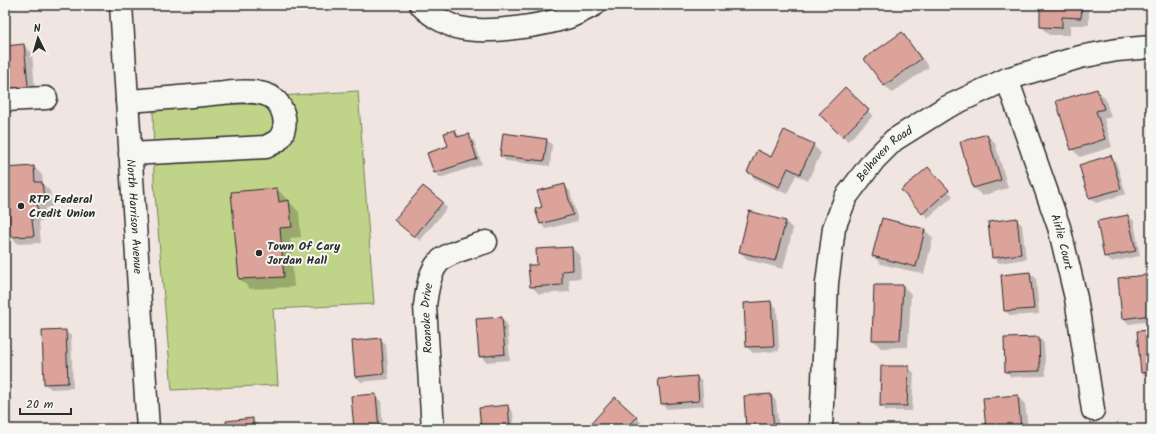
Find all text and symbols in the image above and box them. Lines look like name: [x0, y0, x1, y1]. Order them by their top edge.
north arrow: [18, 18, 58, 58]
text: N: [33, 20, 42, 38]
street label: Belhaven Road: [851, 121, 917, 186]
street label: North Harrison Avenue: [121, 159, 148, 275]
place label: RTP Federal Credit Union: [29, 190, 96, 223]
marker: RTP Federal Credit Union: [16, 201, 26, 211]
street label: Airlie Court: [1046, 211, 1079, 272]
place label: Town Of Cary Jordan Hall: [267, 237, 341, 270]
marker: Town Of Cary Jordan Hall: [254, 248, 264, 258]
street label: Roanoke Drive: [415, 280, 438, 354]
scale bar: [20, 390, 71, 416]
text: 20 m: [26, 395, 54, 414]

